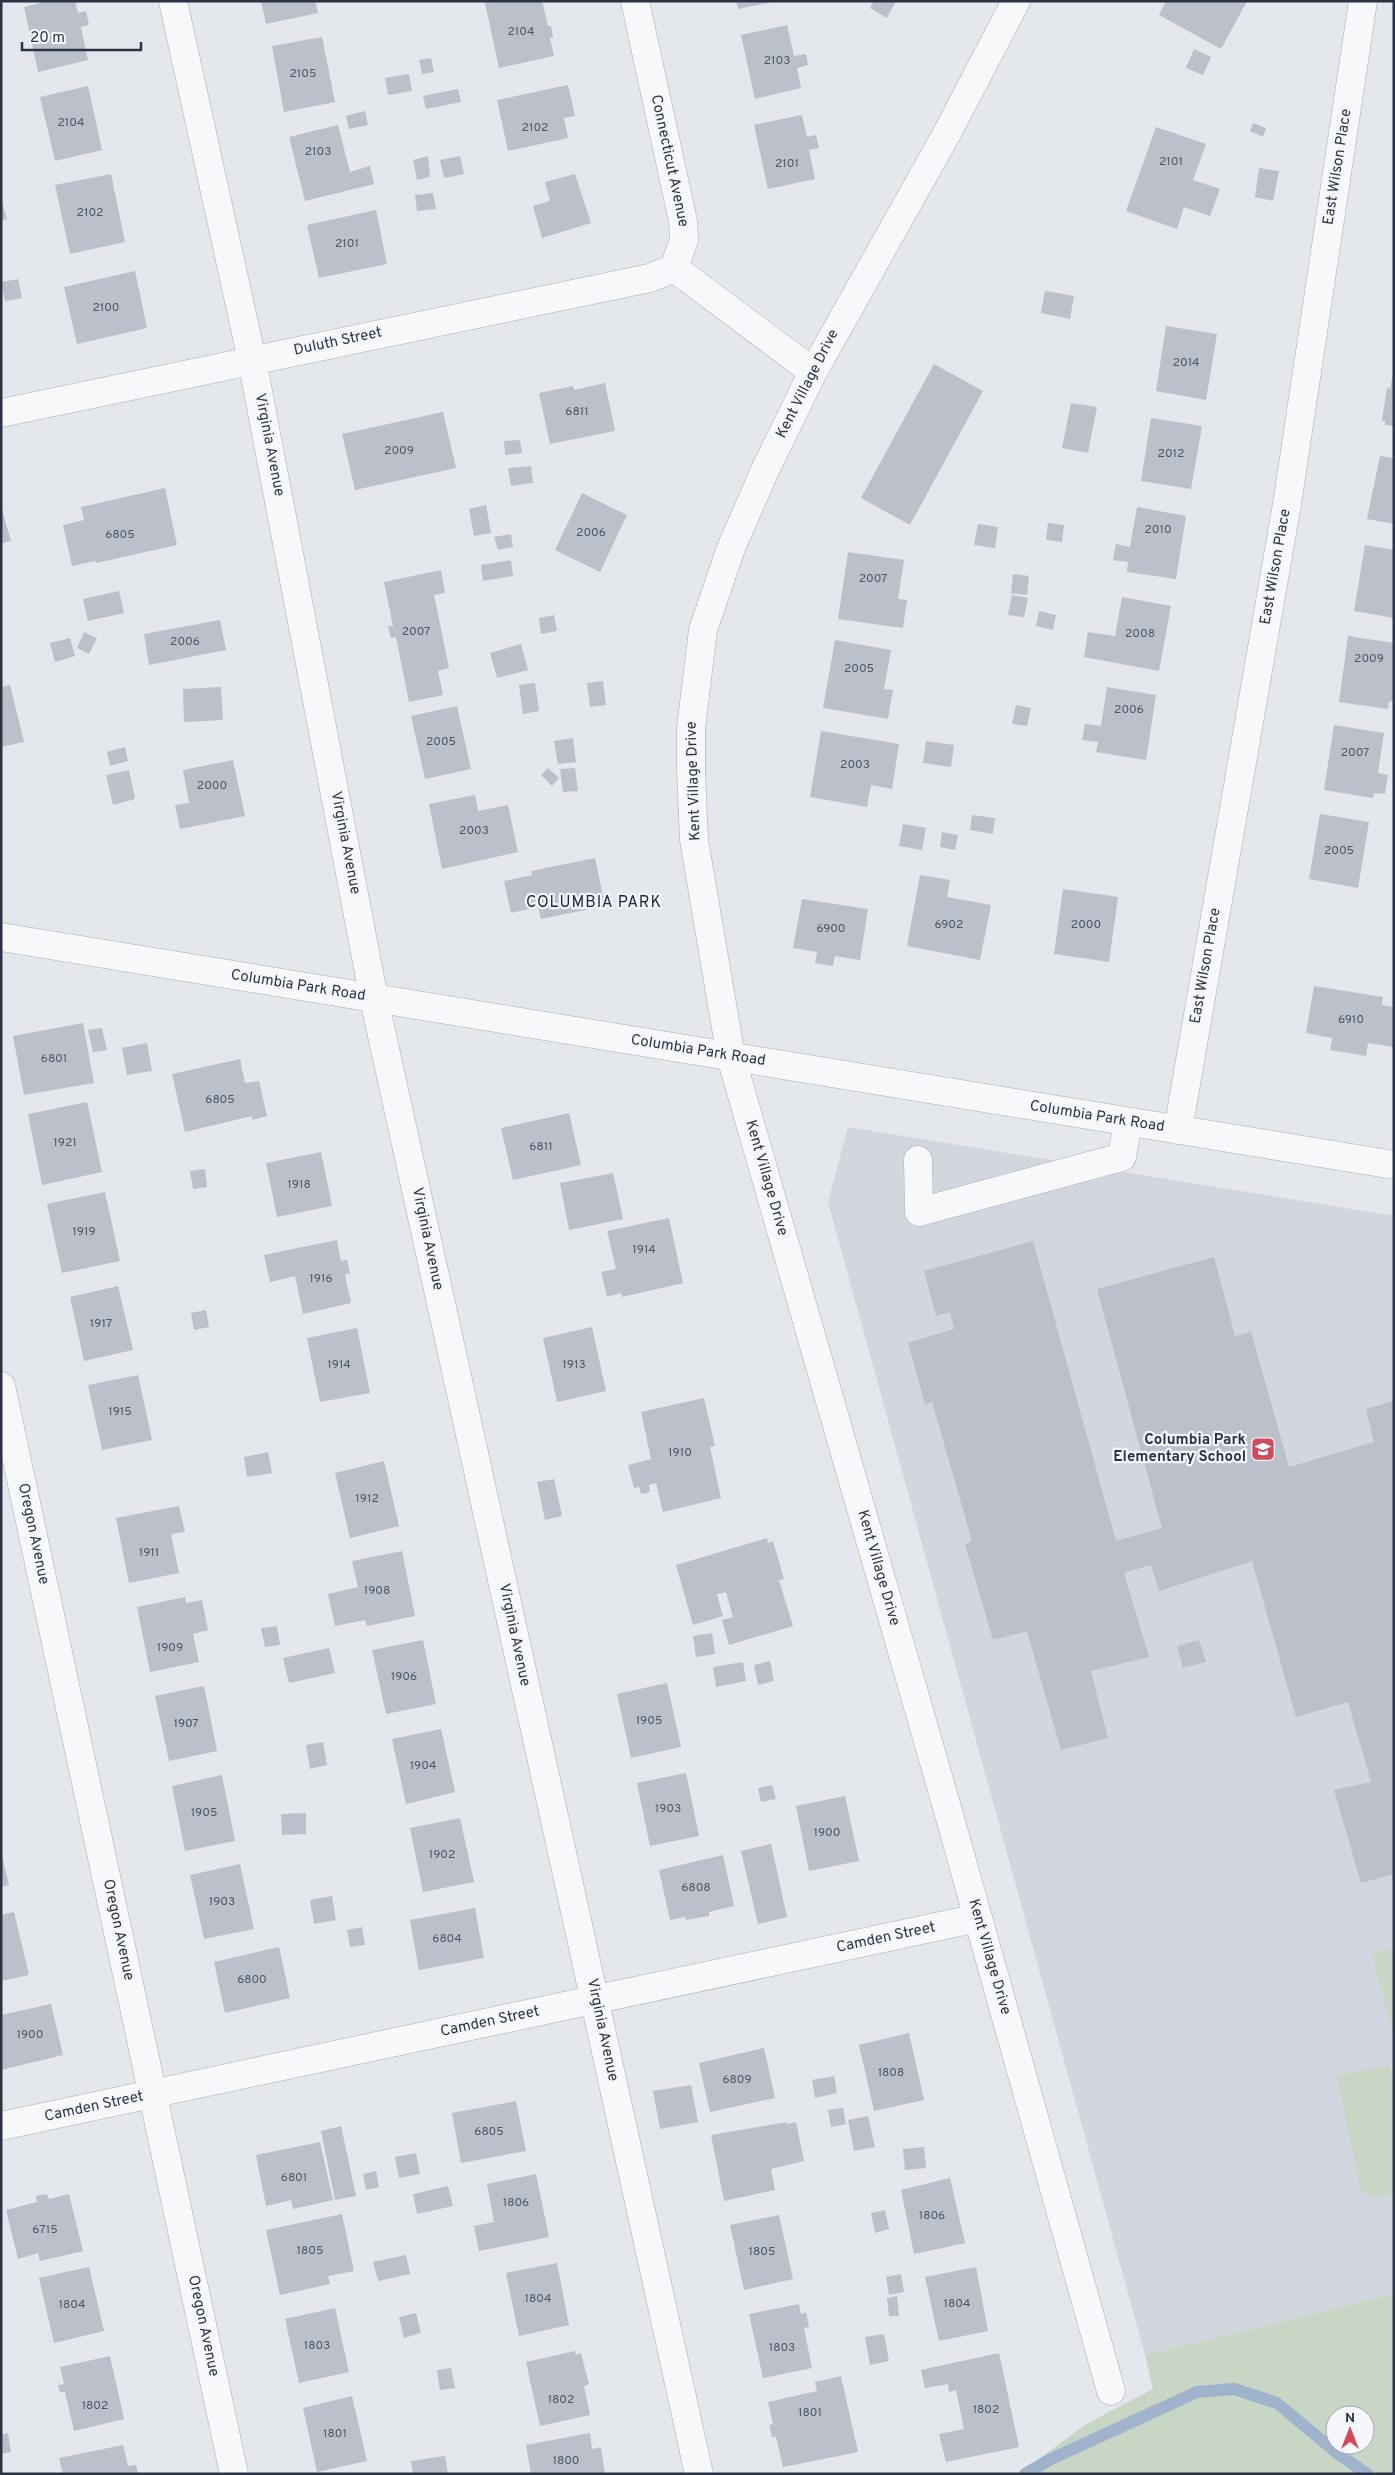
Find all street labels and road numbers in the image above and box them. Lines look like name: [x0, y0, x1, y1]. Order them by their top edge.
street label: Connecticut Avenue: [646, 93, 692, 229]
street label: East Wilson Place: [1319, 108, 1357, 226]
street label: Duluth Street: [292, 323, 384, 361]
street label: Kent Village Drive: [772, 326, 844, 442]
street label: Virginia Avenue: [250, 392, 288, 498]
street label: East Wilson Place: [1256, 508, 1296, 626]
street label: Kent Village Drive: [682, 721, 706, 841]
street label: Virginia Avenue: [326, 790, 364, 896]
street label: East Wilson Place: [1186, 907, 1226, 1025]
street label: Columbia Park Road: [229, 966, 367, 1006]
street label: Columbia Park Road: [629, 1031, 767, 1071]
street label: Columbia Park Road: [1028, 1097, 1166, 1137]
street label: Kent Village Drive: [740, 1118, 792, 1238]
street label: Virginia Avenue: [407, 1186, 447, 1292]
street label: Oregon Avenue: [13, 1482, 53, 1586]
street label: Kent Village Drive: [852, 1508, 904, 1628]
street label: Virginia Avenue: [494, 1582, 534, 1688]
street label: Oregon Avenue: [98, 1878, 138, 1982]
street label: Kent Village Drive: [963, 1897, 1015, 2017]
street label: Camden Street: [835, 1918, 937, 1958]
street label: Virginia Avenue: [582, 1977, 622, 2083]
street label: Camden Street: [439, 2002, 541, 2042]
street label: Camden Street: [43, 2087, 145, 2127]
street label: Oregon Avenue: [183, 2274, 223, 2378]

